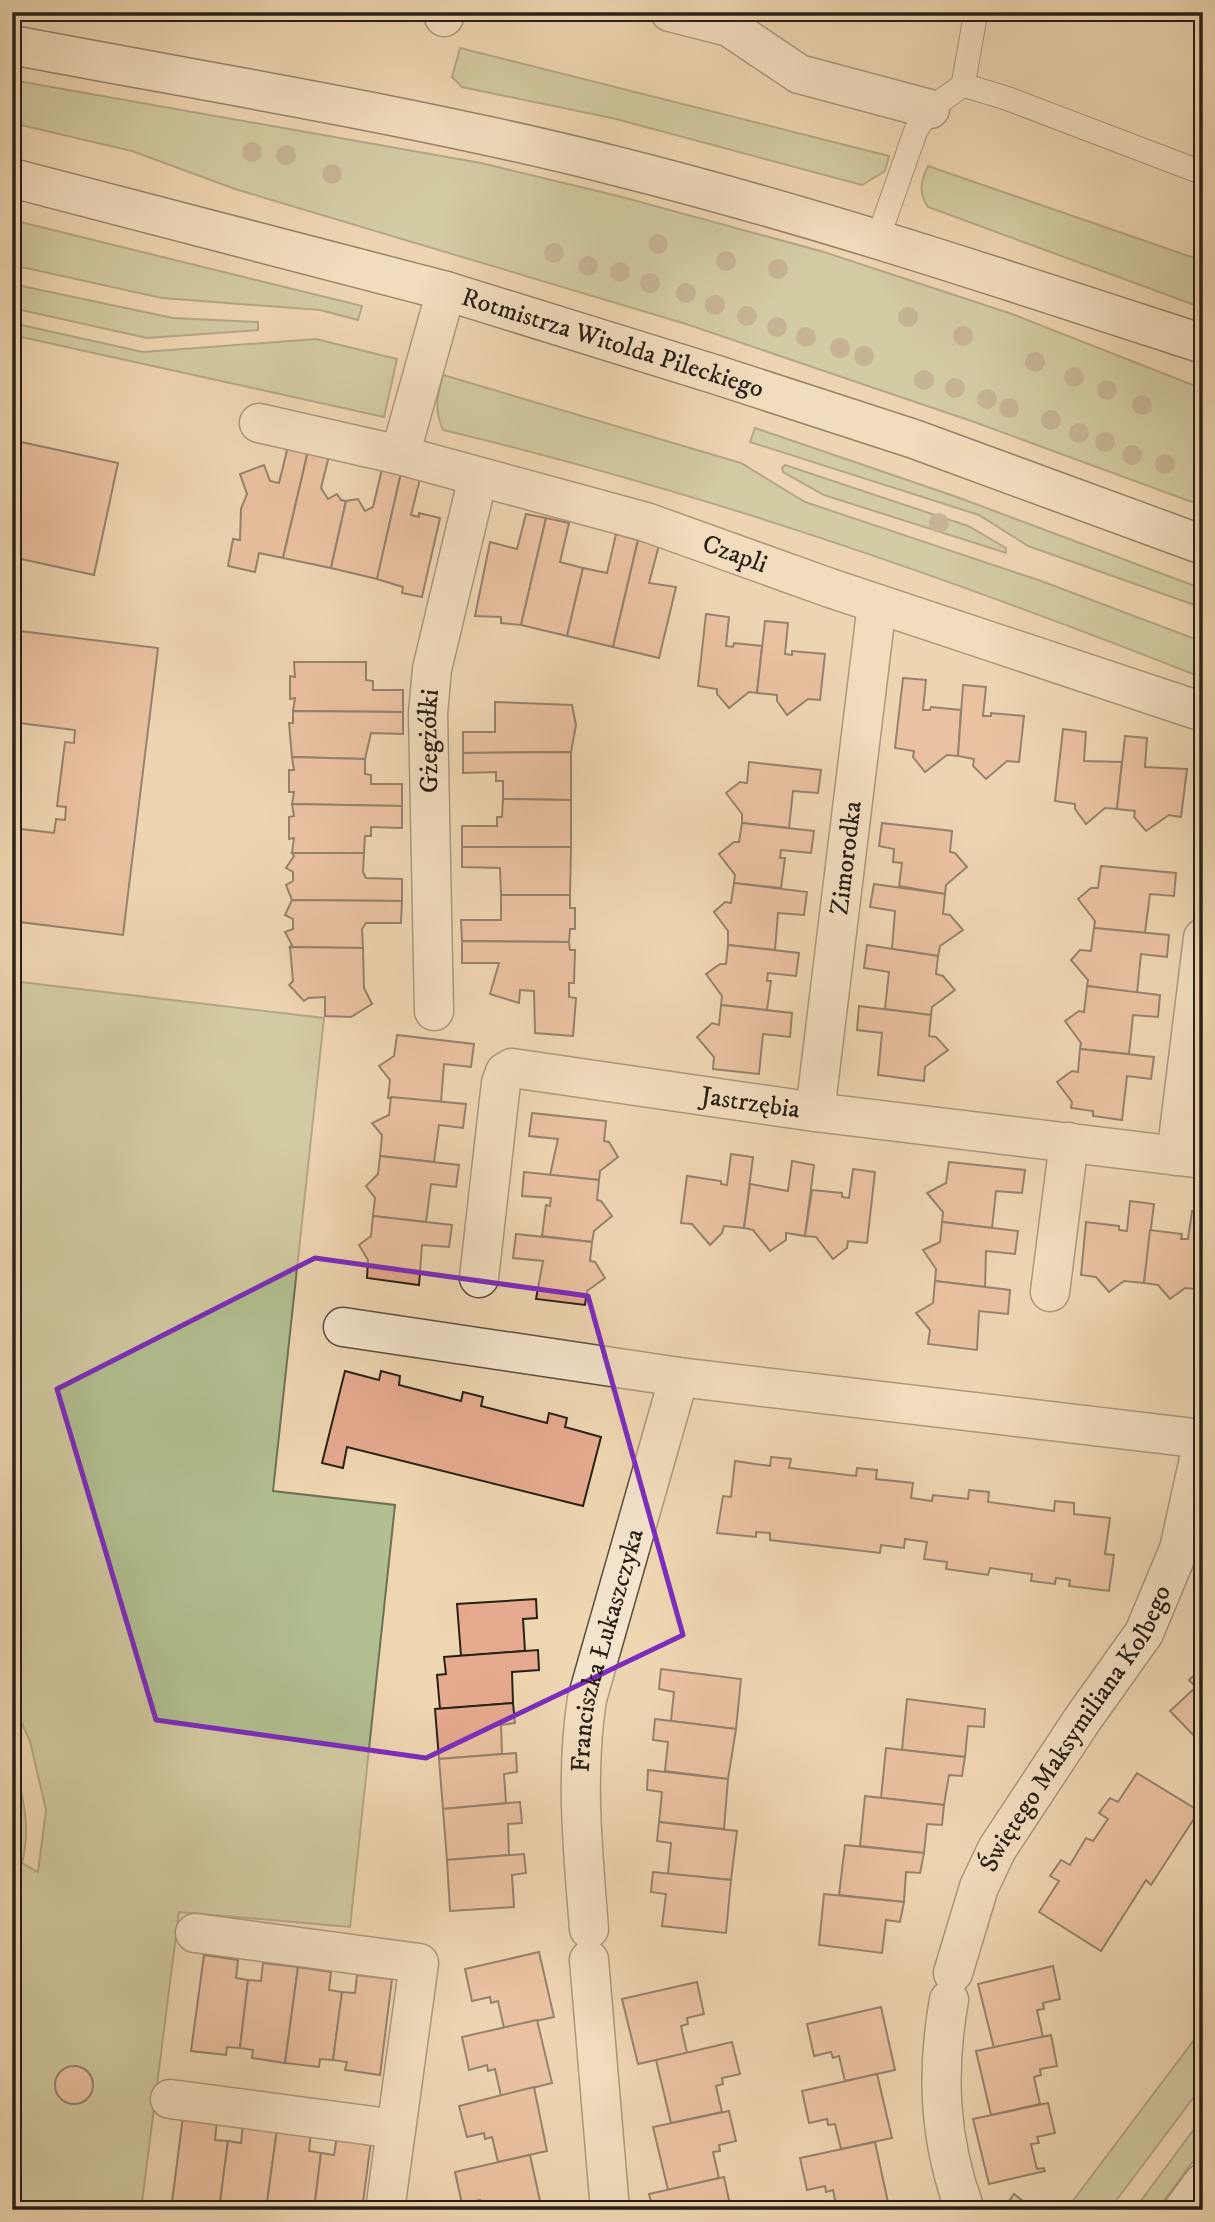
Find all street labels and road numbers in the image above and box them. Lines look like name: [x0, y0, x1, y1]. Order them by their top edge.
street label: Rotmistrza Witolda Pileckiego: [457, 280, 768, 406]
street label: Czapli: [698, 527, 772, 581]
street label: Gżegżółki: [411, 688, 447, 793]
street label: Zimorodka: [823, 799, 869, 917]
street label: Jastrzębia: [697, 1079, 802, 1126]
street label: Franciszka Łukaszczyka: [564, 1525, 651, 1773]
street label: Świętego Maksymiliana Kolbego: [971, 1580, 1179, 1877]

